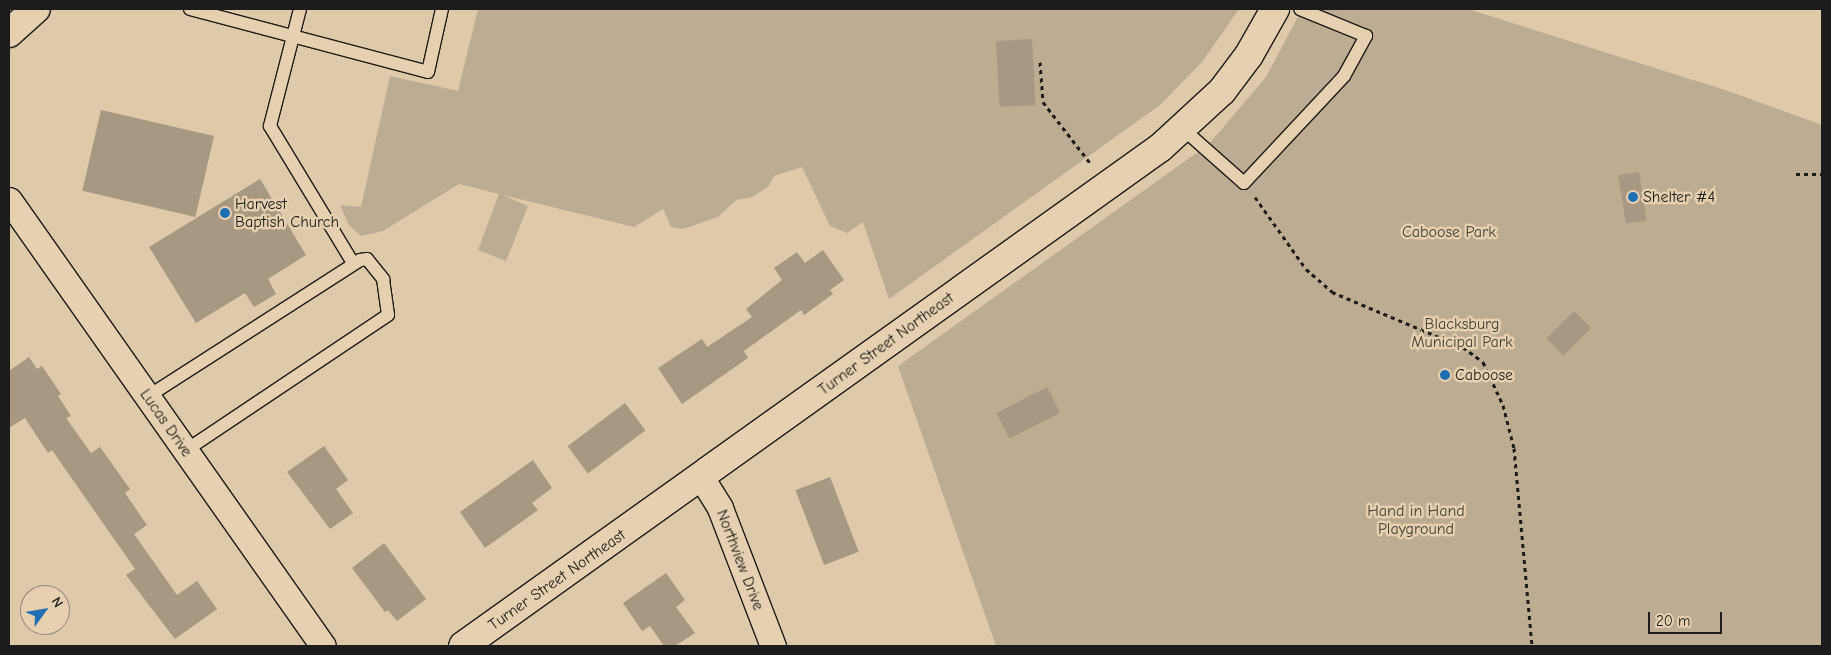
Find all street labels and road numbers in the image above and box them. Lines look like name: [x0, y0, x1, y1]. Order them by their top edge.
street label: Turner Street Northeast: [814, 288, 958, 400]
street label: Lucas Drive: [136, 385, 196, 461]
street label: Northview Drive: [712, 507, 768, 613]
street label: Turner Street Northeast: [485, 525, 629, 635]

